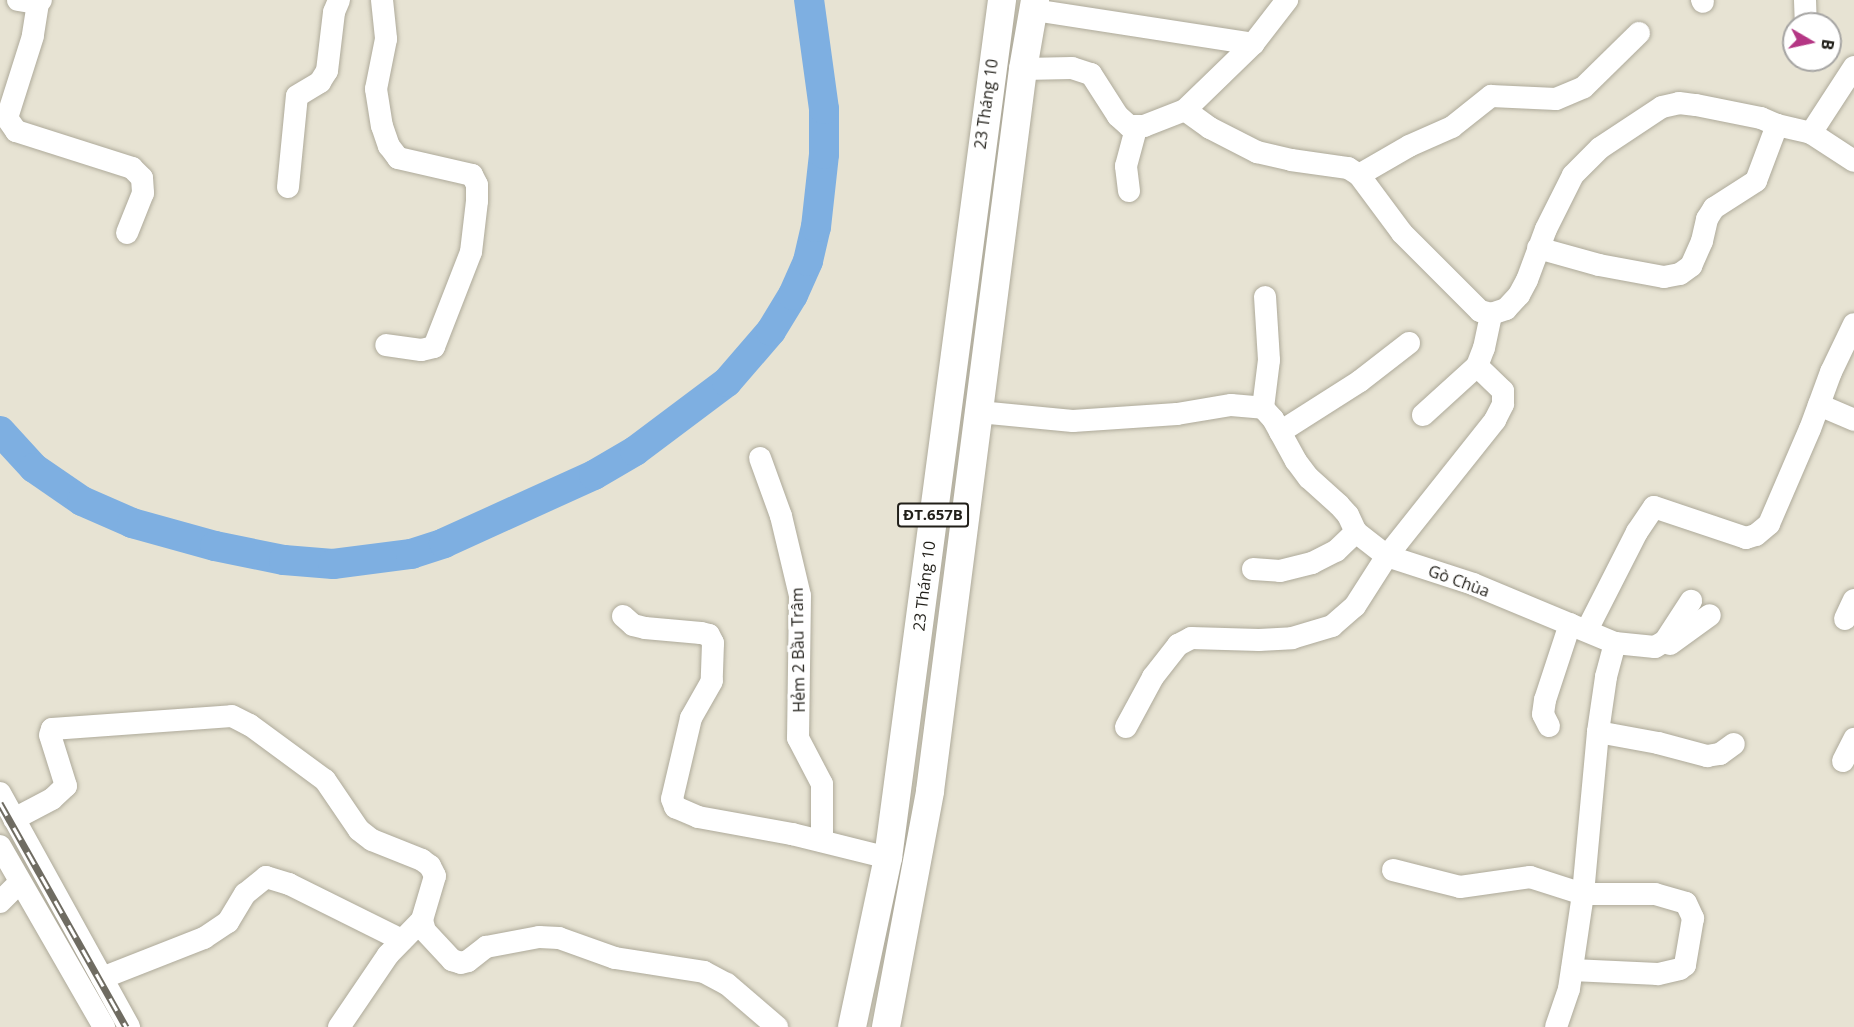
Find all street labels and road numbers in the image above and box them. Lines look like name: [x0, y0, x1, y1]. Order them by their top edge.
street label: 23 Tháng 10: [970, 58, 1002, 150]
road number: ĐT.657B: [897, 503, 969, 527]
street label: 23 Tháng 10: [909, 540, 939, 632]
street label: Gò Chùa: [1426, 561, 1492, 601]
street label: Hẻm 2 Bầu Trâm: [787, 587, 809, 713]

